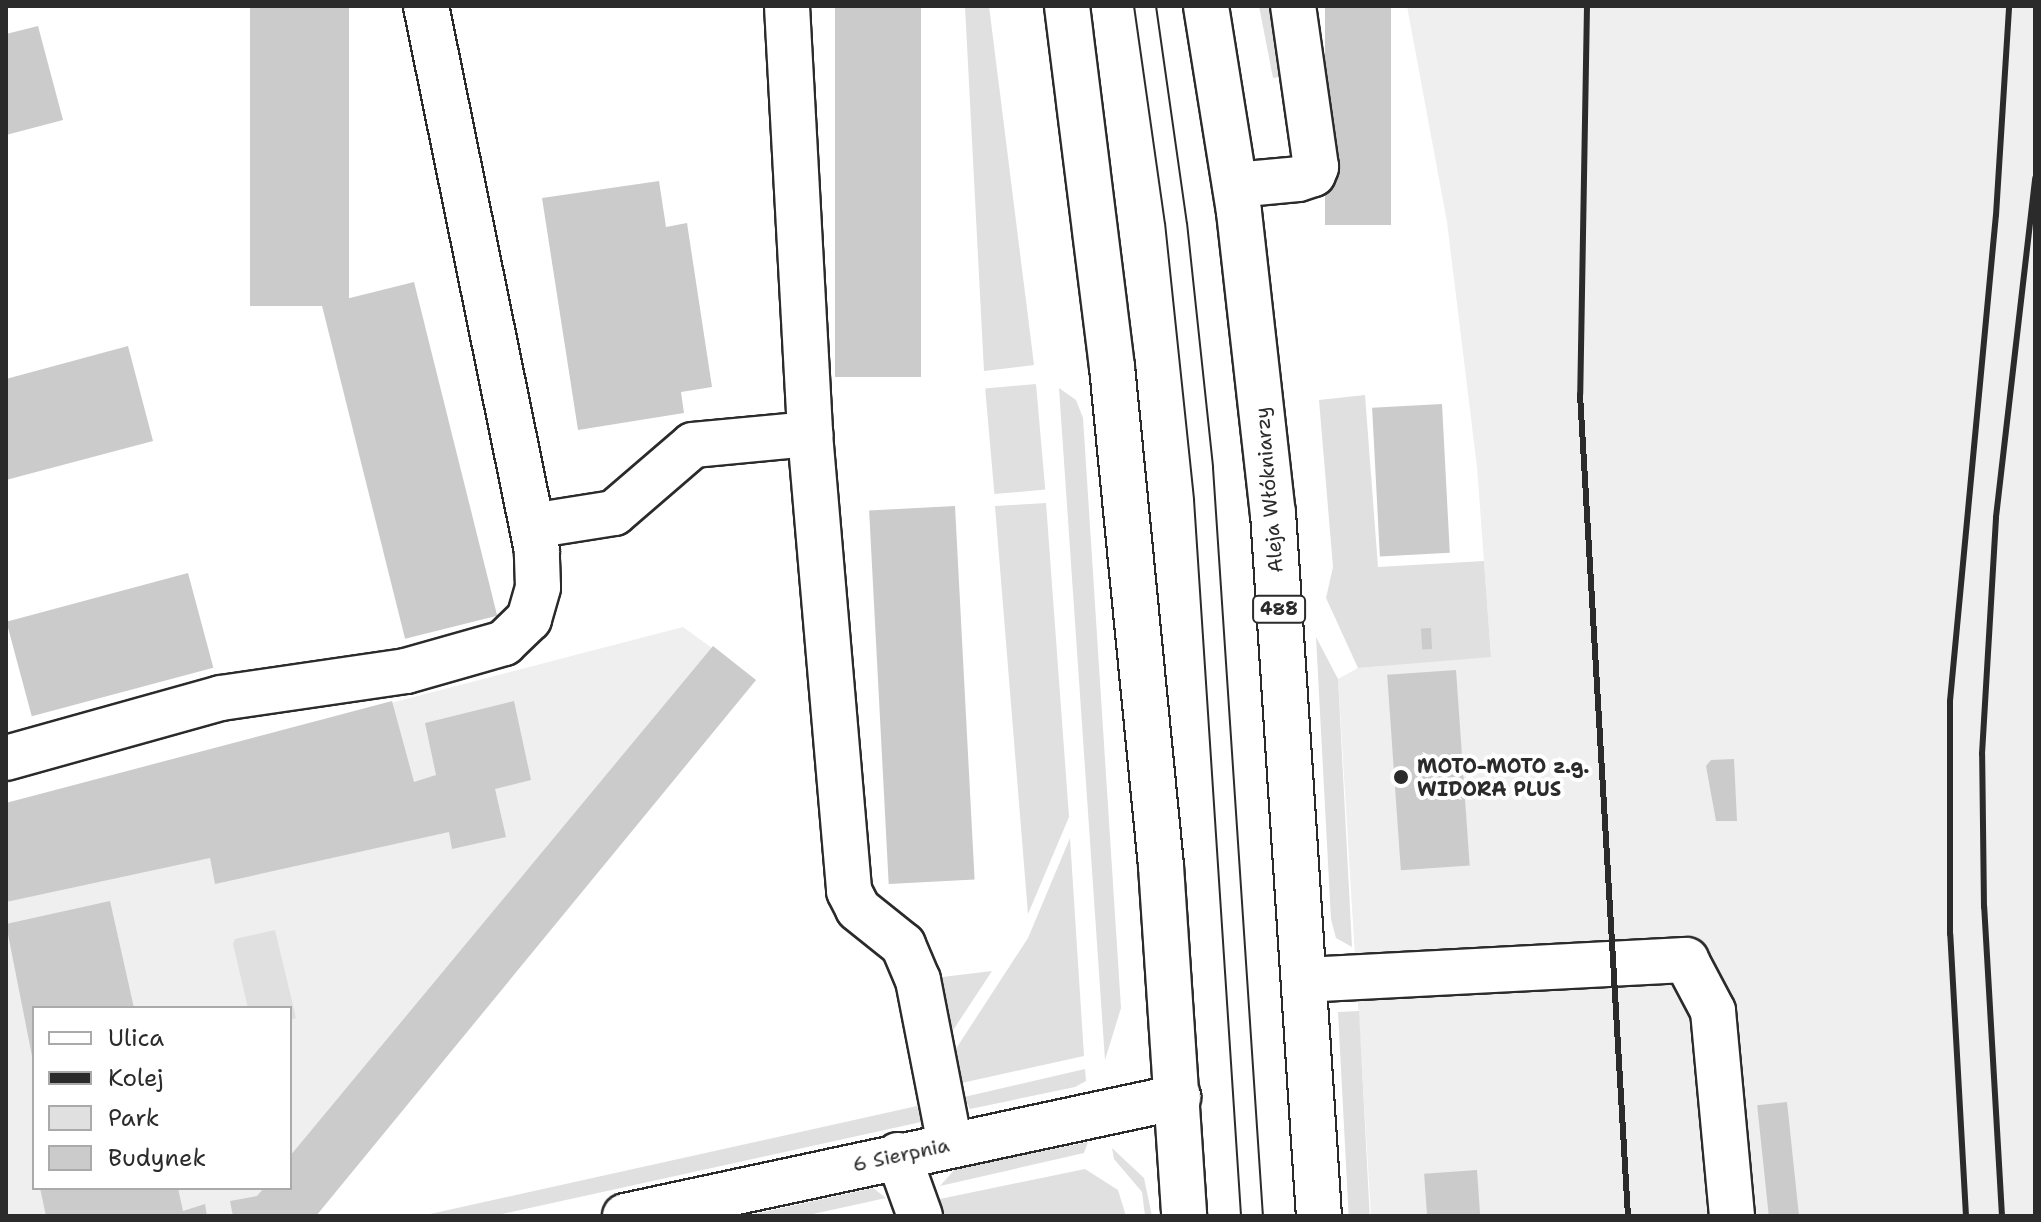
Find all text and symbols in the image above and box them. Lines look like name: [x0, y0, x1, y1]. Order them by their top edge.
street label: Aleja Włókniarzy: [1250, 406, 1288, 574]
road number: 488: [1251, 595, 1307, 623]
place label: MOTO-MOTO z.g. WIDORA PLUS: [1417, 754, 1590, 801]
marker: MOTO-MOTO z.g. WIDORA PLUS: [1392, 768, 1410, 786]
legend: [32, 1006, 292, 1190]
text: Ulica: [108, 1022, 164, 1054]
text: Kolej: [108, 1062, 164, 1094]
text: Park: [108, 1102, 160, 1134]
street label: 6 Sierpnia: [850, 1133, 952, 1177]
text: Budynek: [108, 1142, 206, 1174]

